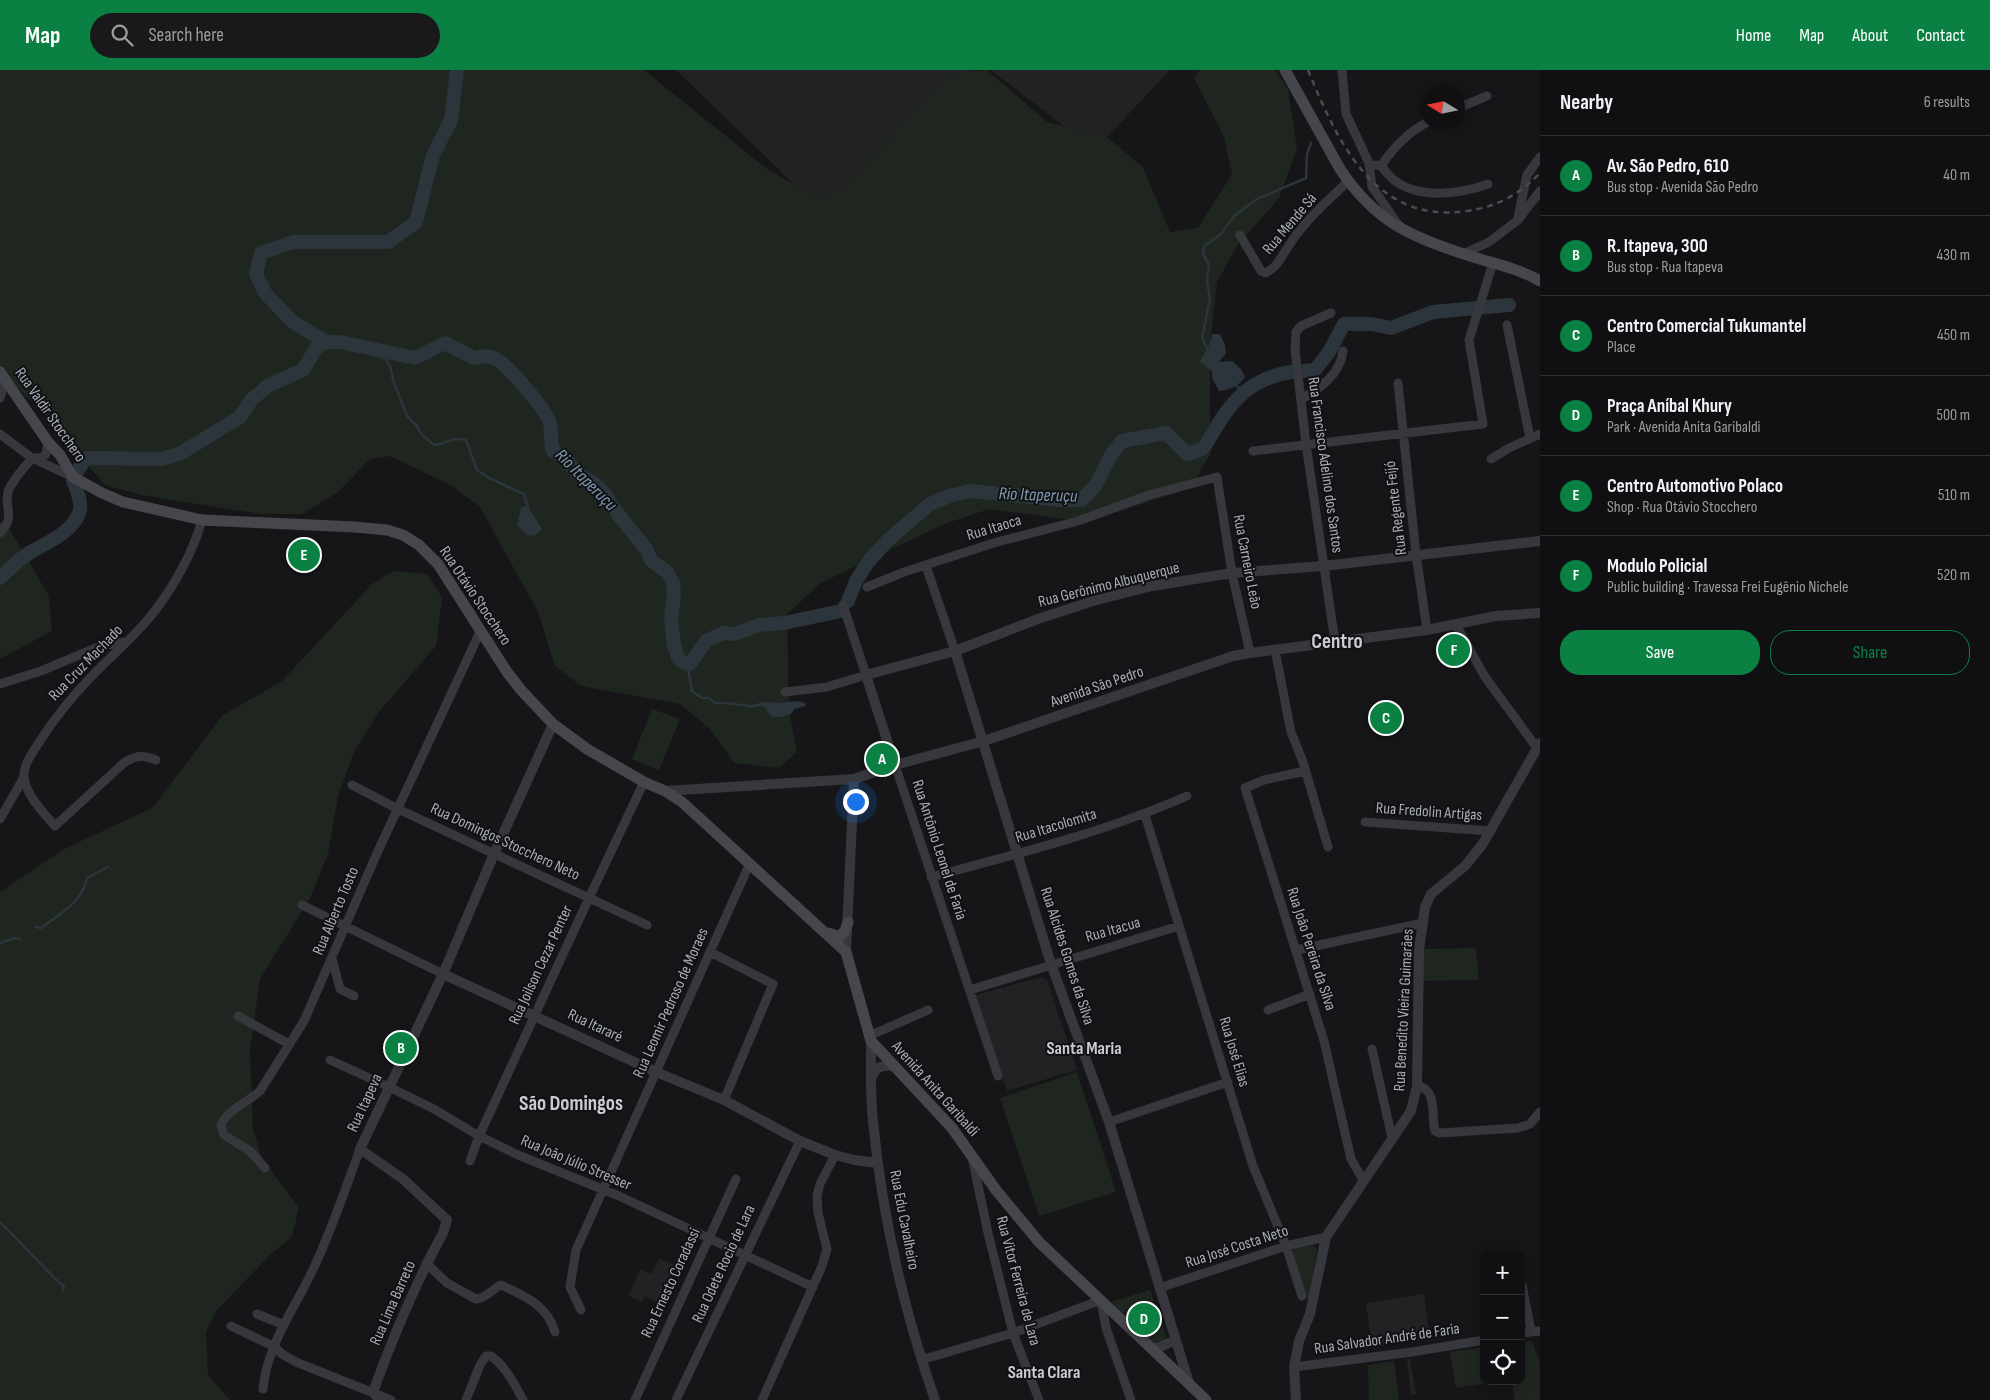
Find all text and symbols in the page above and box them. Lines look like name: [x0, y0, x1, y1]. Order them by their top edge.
search box: [90, 13, 440, 58]
text: Map: [25, 21, 60, 50]
icon: search: [108, 21, 136, 49]
text: Search here: [148, 24, 224, 47]
text: Home: [1736, 25, 1771, 46]
text: Map: [1799, 25, 1824, 46]
text: About: [1852, 25, 1888, 46]
text: Contact: [1916, 25, 1965, 46]
north arrow: [1420, 85, 1465, 130]
text: Nearby: [1560, 90, 1613, 115]
text: 6 results: [1924, 93, 1970, 112]
text: Av. São Pedro, 610: [1607, 155, 1729, 178]
text: A: [1572, 166, 1580, 185]
text: 40 m: [1943, 166, 1970, 185]
text: Bus stop · Avenida São Pedro: [1607, 178, 1759, 197]
street label: Rua Mende Sá: [1259, 189, 1321, 259]
text: R. Itapeva, 300: [1607, 235, 1708, 258]
text: B: [1572, 246, 1580, 265]
text: 430 m: [1937, 246, 1970, 265]
text: Bus stop · Rua Itapeva: [1607, 258, 1723, 277]
text: Centro Comercial Tukumantel: [1607, 315, 1806, 338]
text: C: [1572, 326, 1580, 345]
text: 450 m: [1937, 326, 1970, 345]
text: Place: [1607, 338, 1636, 357]
street label: Rua Valdir Stocchero: [10, 364, 90, 466]
street label: Rua Francisco Adelino dos Santos: [1303, 376, 1347, 554]
text: Praça Aníbal Khury: [1607, 395, 1732, 418]
text: D: [1572, 406, 1580, 425]
text: 500 m: [1936, 406, 1970, 425]
text: Park · Avenida Anita Garibaldi: [1607, 418, 1761, 437]
water label: Rio Itaperuçu: [551, 445, 622, 516]
street label: Rua Regente Feijó: [1381, 460, 1411, 556]
text: Centro Automotivo Polaco: [1607, 475, 1783, 498]
water label: Rio Itaperuçu: [998, 483, 1078, 507]
text: E: [1573, 486, 1579, 505]
text: 510 m: [1938, 486, 1970, 505]
text: Shop · Rua Otávio Stocchero: [1607, 498, 1757, 517]
street label: Rua Itaoca: [964, 511, 1024, 545]
street label: Rua Carneiro Leão: [1229, 513, 1265, 611]
pin: E: [288, 536, 320, 574]
street label: Rua Otávio Stocchero: [435, 543, 515, 649]
text: Modulo Policial: [1607, 555, 1707, 578]
street label: Rua Gerônimo Albuquerque: [1036, 558, 1182, 612]
text: F: [1573, 566, 1579, 585]
text: 520 m: [1937, 566, 1970, 585]
text: Public building · Travessa Frei Eugênio Nichele: [1607, 578, 1849, 597]
street label: Rua Cruz Machado: [45, 621, 127, 705]
district label: Centro: [1311, 629, 1363, 654]
button: Save: [1560, 630, 1760, 675]
button: Share: [1770, 630, 1970, 675]
pin: F: [1438, 631, 1470, 669]
street label: Avenida São Pedro: [1047, 662, 1146, 712]
pin: C: [1370, 699, 1402, 737]
pin: A: [866, 740, 898, 778]
street label: Rua Antônio Leonel de Faria: [907, 778, 971, 922]
your location: [843, 789, 869, 815]
street label: Rua Domingos Stocchero Neto: [427, 799, 583, 885]
street label: Rua Fredolin Artigas: [1375, 799, 1483, 825]
street label: Rua Itacolomita: [1013, 805, 1099, 847]
street label: Rua Alberto Tosto: [309, 864, 363, 958]
street label: Rua Alcides Gomes da Silva: [1036, 885, 1098, 1027]
street label: Rua João Pereira da Silva: [1282, 885, 1340, 1013]
street label: Rua Joilson Cezar Penter: [505, 902, 577, 1028]
street label: Rua Itacua: [1083, 913, 1143, 947]
street label: Rua Leomir Pedroso de Moraes: [629, 925, 713, 1081]
street label: Rua Benedito Vieira Guimarães: [1390, 928, 1418, 1092]
street label: Rua Itararé: [565, 1005, 625, 1047]
street label: Rua José Elias: [1214, 1015, 1254, 1090]
pin: B: [385, 1029, 417, 1067]
street label: Avenida Anita Garibaldi: [886, 1037, 983, 1141]
district label: Santa Maria: [1047, 1038, 1122, 1059]
street label: Rua Itapeva: [343, 1071, 387, 1135]
district label: São Domingos: [519, 1091, 623, 1116]
street label: Rua João Júlio Stresser: [518, 1131, 635, 1195]
street label: Rua Edu Cavalheiro: [885, 1169, 923, 1271]
street label: Rua Odete Rocio de Lara: [688, 1202, 760, 1326]
street label: Rua Vitor Ferreira de Lara: [992, 1214, 1044, 1348]
street label: Rua José Costa Neto: [1183, 1221, 1291, 1273]
street label: Rua Ernesto Coradassi: [637, 1225, 705, 1341]
map controls: [1480, 1250, 1525, 1385]
button: +: [1480, 1250, 1525, 1295]
street label: Rua Lima Barreto: [366, 1258, 420, 1348]
button: −: [1480, 1295, 1525, 1340]
pin: D: [1128, 1300, 1160, 1338]
street label: Rua Salvador André de Faria: [1313, 1319, 1461, 1359]
button: locate: [1480, 1340, 1525, 1385]
district label: Santa Clara: [1008, 1362, 1080, 1383]

